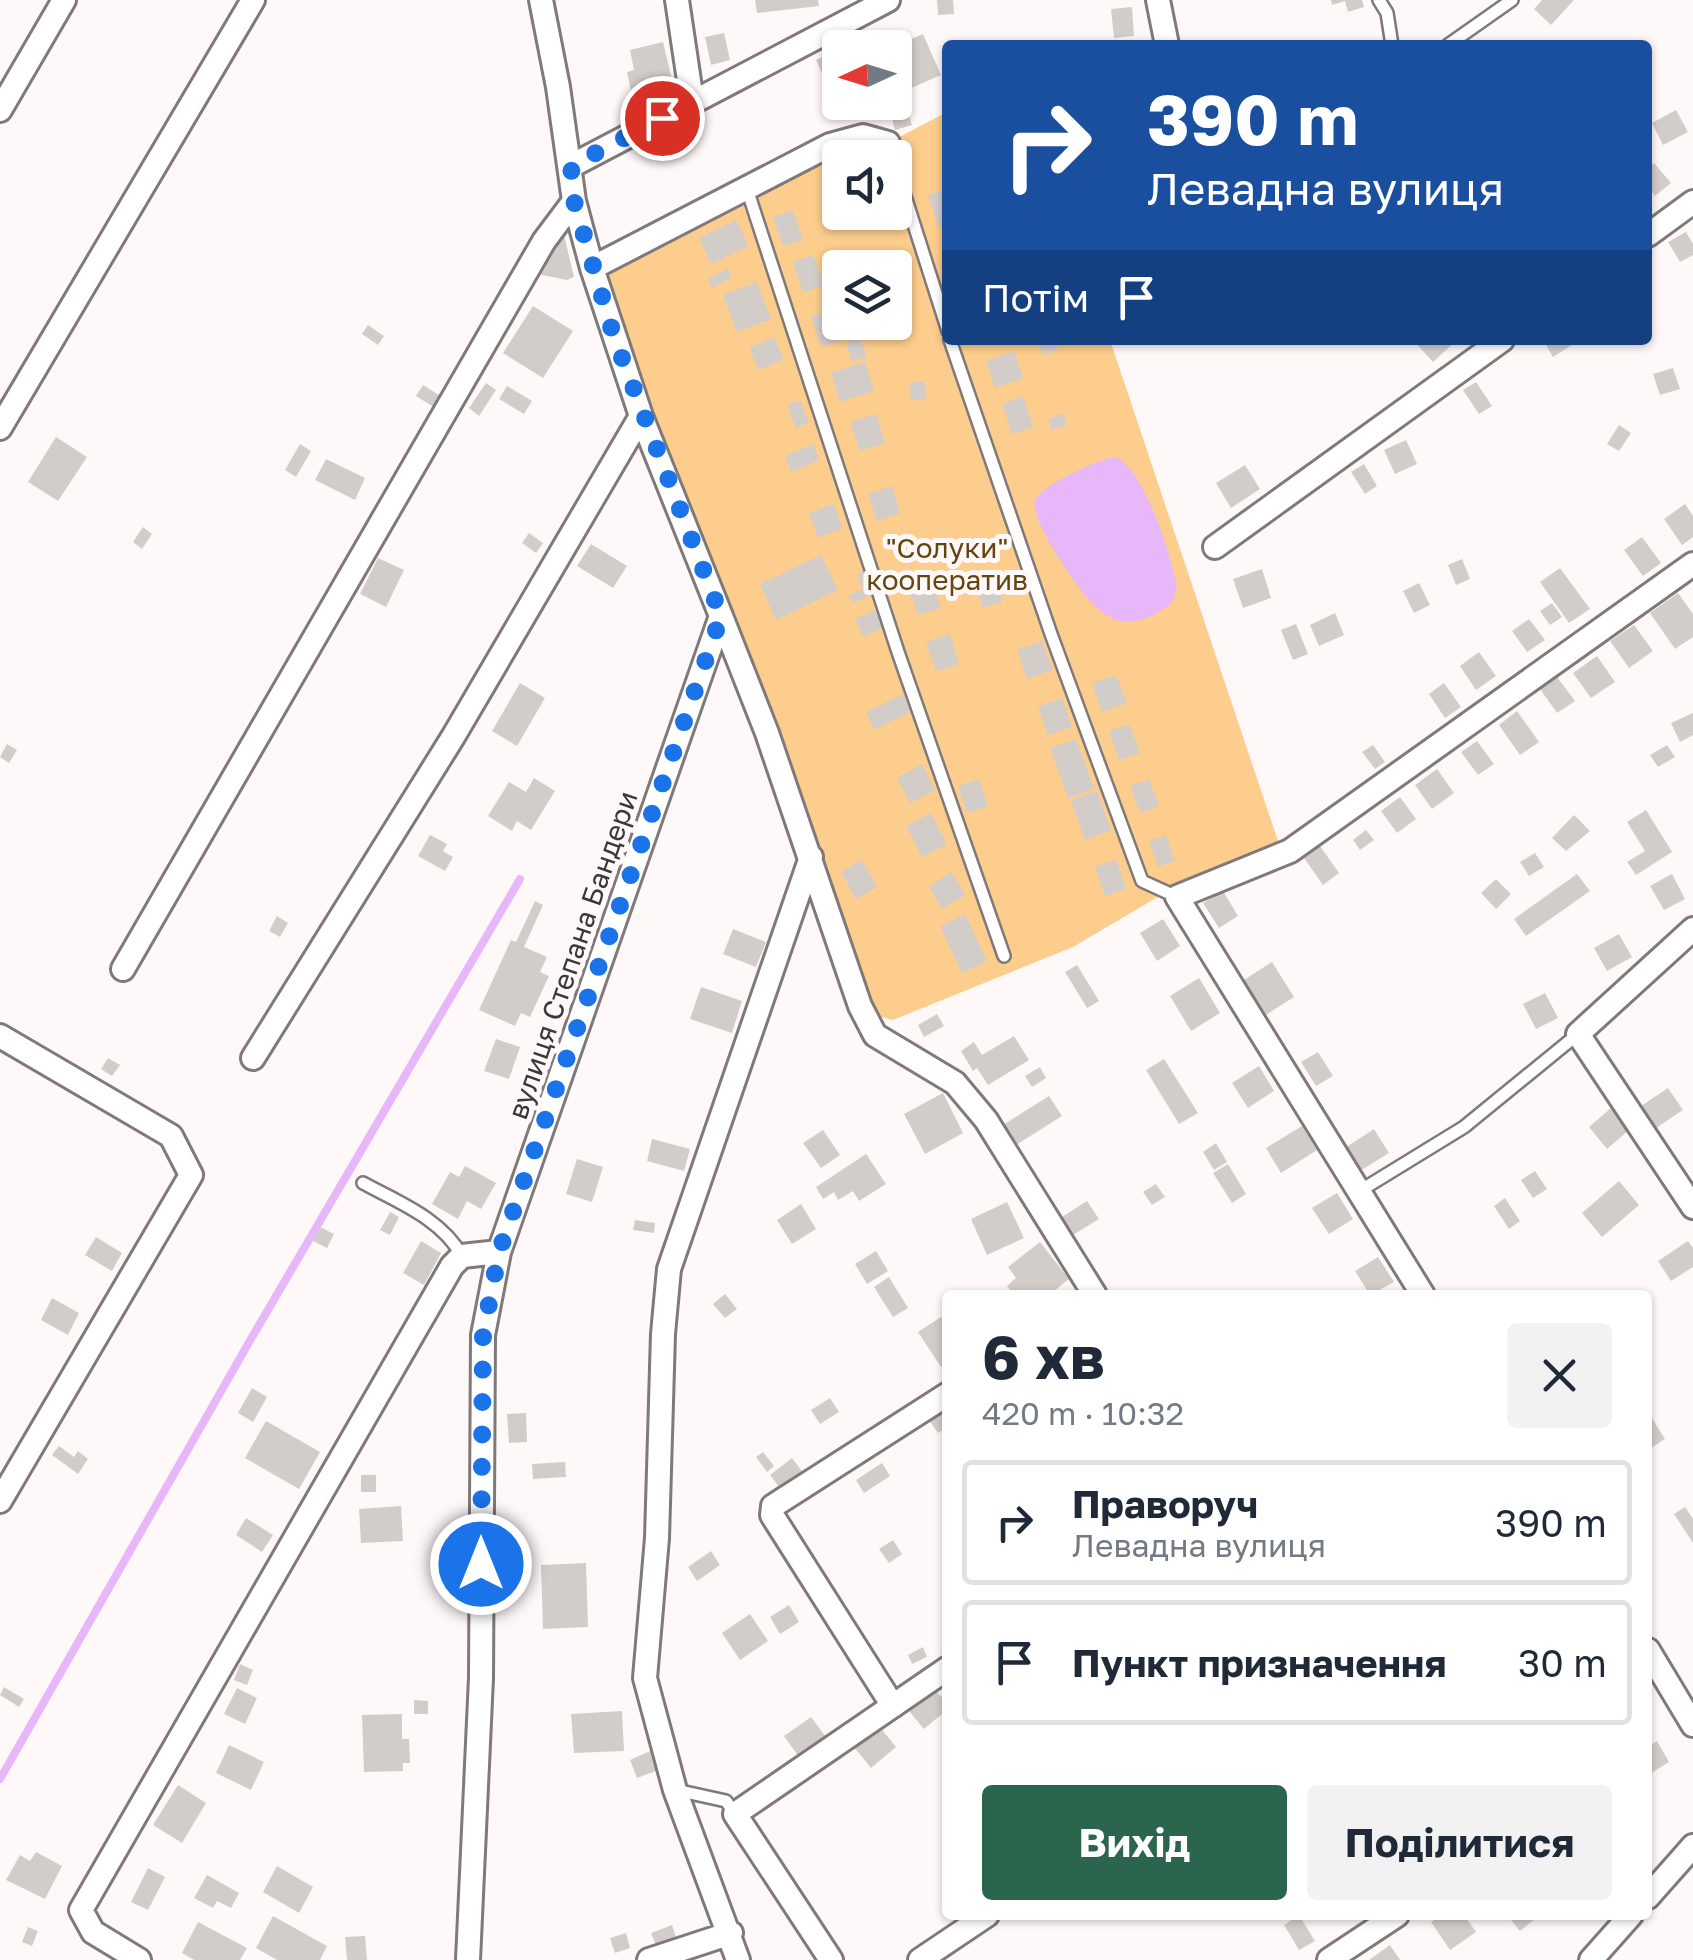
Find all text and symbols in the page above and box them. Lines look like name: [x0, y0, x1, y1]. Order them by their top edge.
north arrow: [822, 30, 912, 120]
map controls: [822, 30, 912, 340]
pin: [620, 76, 705, 161]
text: 390 m: [1147, 76, 1358, 160]
icon: right: [982, 80, 1112, 210]
icon: arrive: [635, 91, 690, 146]
button: sound: [822, 140, 912, 230]
text: Левадна вулиця: [1147, 161, 1504, 215]
button: layers: [822, 250, 912, 340]
icon: arrive: [1109, 270, 1164, 325]
text: Потім: [982, 275, 1089, 320]
park label: "Солуки" кооператив: [866, 531, 1028, 596]
street label: вулиця Степана Бандери: [500, 787, 644, 1123]
text: 6 хв: [982, 1320, 1105, 1392]
button: close: [1507, 1323, 1612, 1428]
text: 420 m · 10:32: [982, 1394, 1184, 1432]
text: Праворуч: [1072, 1481, 1258, 1526]
icon: right: [987, 1495, 1042, 1550]
text: 390 m: [1495, 1500, 1607, 1545]
position arrow: [429, 1512, 533, 1616]
text: Левадна вулиця: [1072, 1526, 1326, 1564]
icon: arrive: [987, 1635, 1042, 1690]
text: Пункт призначення: [1072, 1640, 1446, 1685]
text: 30 m: [1518, 1640, 1607, 1685]
button: Вихід: [982, 1785, 1287, 1900]
button: Поділитися: [1307, 1785, 1612, 1900]

